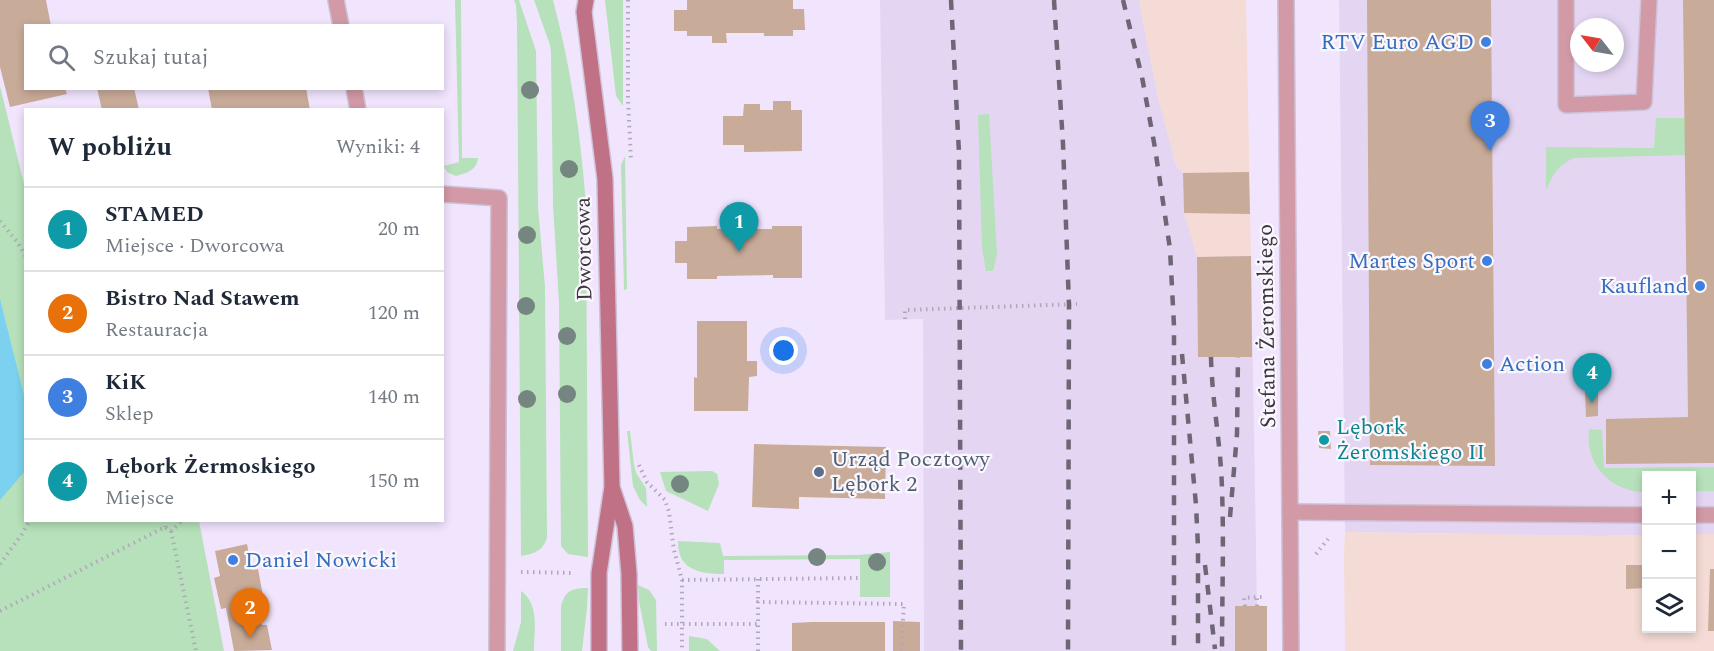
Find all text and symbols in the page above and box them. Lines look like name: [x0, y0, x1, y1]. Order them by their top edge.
north arrow: [1570, 18, 1624, 72]
search box: [24, 24, 444, 90]
place label: RTV Euro AGD: [1320, 26, 1474, 59]
marker: RTV Euro AGD: [1479, 35, 1493, 49]
icon: search: [45, 41, 78, 74]
text: Szukaj tutaj: [93, 41, 209, 74]
pin: 3: [1470, 102, 1510, 151]
text: W pobliżu: [48, 127, 172, 167]
text: Wyniki: 4: [336, 132, 420, 162]
street label: Dworcowa: [567, 196, 601, 301]
text: STAMED: [105, 198, 204, 231]
pin: 1: [720, 202, 758, 252]
text: 1: [62, 214, 73, 244]
text: 20 m: [378, 214, 420, 244]
street label: Stefana Żeromskiego: [1249, 224, 1285, 428]
text: Miejsce · Dworcowa: [105, 231, 284, 261]
place label: Martes Sport: [1348, 245, 1475, 278]
marker: Martes Sport: [1480, 254, 1494, 268]
place label: Kaufland: [1600, 270, 1688, 303]
marker: Kaufland: [1693, 279, 1707, 293]
text: Bistro Nad Stawem: [105, 282, 300, 315]
text: 2: [62, 298, 73, 328]
text: 120 m: [368, 298, 420, 328]
text: Restauracja: [105, 315, 208, 345]
your location: [769, 336, 798, 365]
place label: Action: [1499, 348, 1565, 381]
pin: 4: [1572, 354, 1612, 403]
marker: Action: [1480, 357, 1494, 371]
text: KiK: [105, 366, 146, 399]
text: 3: [62, 382, 73, 412]
text: 140 m: [368, 382, 420, 412]
text: Sklep: [105, 399, 153, 429]
place label: Lębork Żeromskiego II: [1336, 411, 1485, 469]
marker: Lębork Żeromskiego II: [1317, 433, 1331, 447]
place label: Urząd Pocztowy Lębork 2: [831, 443, 991, 501]
text: Lębork Żermoskiego: [105, 450, 315, 483]
marker: Urząd Pocztowy Lębork 2: [812, 465, 826, 479]
text: 4: [62, 466, 73, 496]
text: 150 m: [368, 466, 420, 496]
map controls: [1642, 471, 1696, 633]
button: +: [1642, 471, 1696, 525]
text: Miejsce: [105, 483, 174, 513]
button: −: [1642, 525, 1696, 579]
place label: Daniel Nowicki: [245, 544, 397, 577]
marker: Daniel Nowicki: [226, 553, 240, 567]
button: layers: [1642, 579, 1696, 633]
pin: 2: [230, 588, 270, 638]

